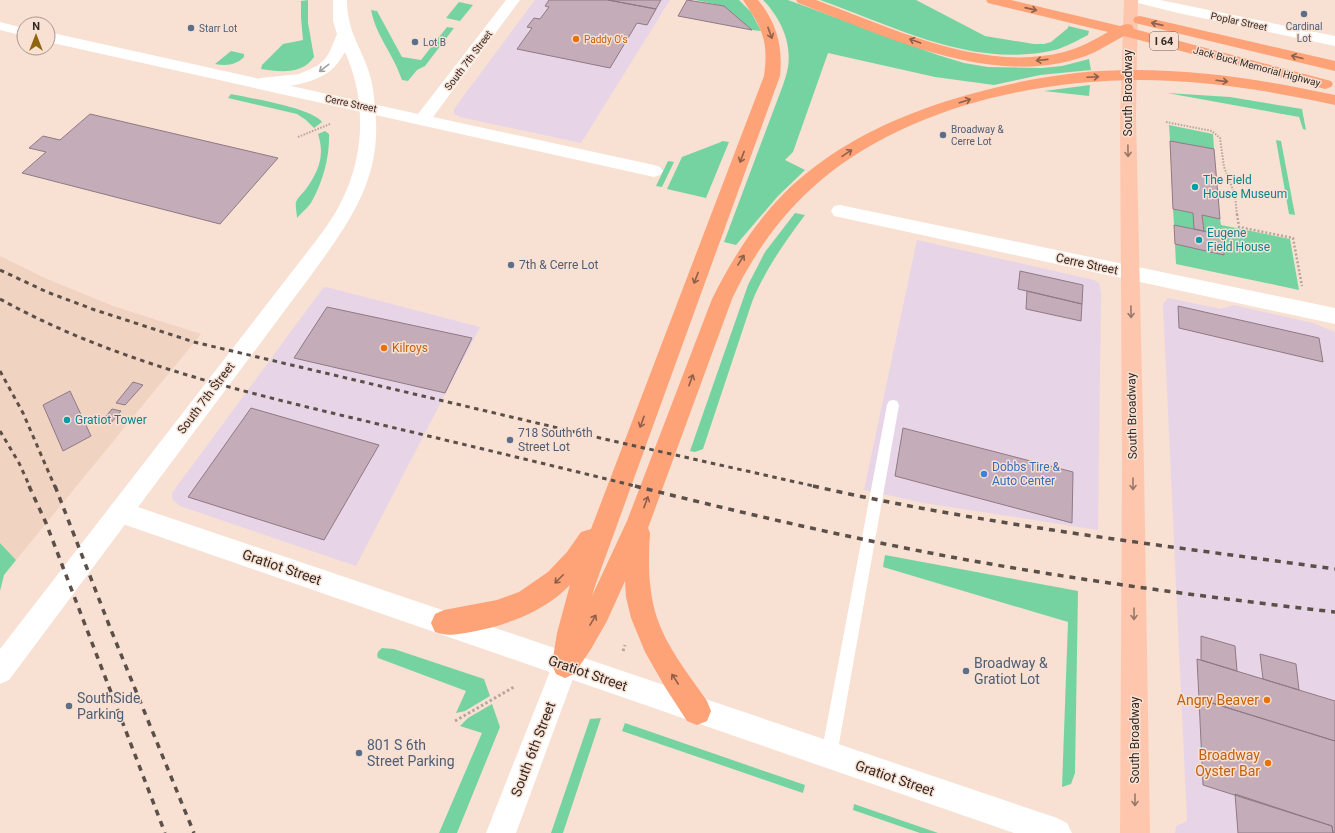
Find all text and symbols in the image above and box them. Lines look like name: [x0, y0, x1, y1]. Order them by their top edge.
one-way arrow: [1024, 6, 1037, 13]
marker: Cardinal Lot: [1299, 9, 1309, 19]
street label: Poplar Street: [1210, 10, 1268, 33]
north arrow: [16, 16, 56, 56]
one-way arrow: [1151, 19, 1164, 27]
text: N: [32, 20, 40, 33]
place label: Cardinal Lot: [1286, 21, 1322, 44]
marker: Starr Lot: [186, 23, 196, 33]
place label: Starr Lot: [199, 23, 237, 34]
one-way arrow: [767, 27, 774, 40]
street label: South 7th Street: [442, 28, 494, 92]
road number: I 64: [1150, 32, 1178, 50]
marker: Paddy O's: [571, 34, 581, 44]
place label: Paddy O's: [584, 34, 628, 45]
marker: Lot B: [410, 37, 420, 47]
place label: Lot B: [423, 37, 446, 48]
one-way arrow: [909, 37, 921, 45]
street label: Jack Buck Memorial Highway: [1192, 44, 1322, 89]
street label: South Broadway: [1121, 49, 1135, 136]
one-way arrow: [1291, 53, 1304, 60]
one-way arrow: [1036, 57, 1049, 64]
one-way arrow: [318, 63, 329, 72]
one-way arrow: [1086, 74, 1099, 81]
one-way arrow: [1215, 78, 1228, 85]
street label: Cerre Street: [324, 93, 378, 114]
one-way arrow: [958, 97, 971, 104]
place label: Broadway & Cerre Lot: [951, 124, 1004, 147]
marker: Broadway & Cerre Lot: [938, 130, 948, 140]
one-way arrow: [1124, 144, 1132, 157]
one-way arrow: [841, 149, 852, 158]
one-way arrow: [737, 150, 745, 162]
place label: The Field House Museum: [1203, 173, 1287, 201]
marker: The Field House Museum: [1190, 182, 1200, 192]
place label: Eugene Field House: [1207, 226, 1270, 254]
marker: Eugene Field House: [1194, 235, 1204, 245]
street label: Cerre Street: [1055, 251, 1119, 277]
one-way arrow: [738, 254, 746, 266]
place label: 7th & Cerre Lot: [519, 258, 599, 272]
marker: 7th & Cerre Lot: [506, 260, 516, 270]
one-way arrow: [691, 272, 699, 284]
one-way arrow: [1127, 305, 1134, 318]
place label: Kilroys: [392, 341, 428, 355]
marker: Kilroys: [379, 343, 389, 353]
street label: South 7th Street: [175, 359, 238, 437]
street label: South Broadway: [1124, 372, 1140, 460]
one-way arrow: [688, 374, 696, 386]
place label: Gratiot Tower: [75, 413, 147, 427]
marker: Gratiot Tower: [62, 415, 72, 425]
one-way arrow: [637, 415, 645, 427]
place label: 718 South 6th Street Lot: [518, 426, 593, 454]
marker: 718 South 6th Street Lot: [505, 435, 515, 445]
place label: Dobbs Tire & Auto Center: [992, 460, 1061, 488]
marker: Dobbs Tire & Auto Center: [979, 469, 989, 479]
one-way arrow: [1129, 477, 1137, 490]
one-way arrow: [643, 496, 651, 508]
street label: Gratiot Street: [240, 546, 324, 588]
one-way arrow: [554, 574, 564, 584]
one-way arrow: [1130, 607, 1138, 620]
one-way arrow: [590, 614, 598, 626]
street label: Gratiot Street: [546, 652, 630, 694]
place label: Broadway & Gratiot Lot: [974, 655, 1048, 687]
marker: Broadway & Gratiot Lot: [961, 666, 971, 676]
one-way arrow: [671, 673, 679, 684]
place label: SouthSide Parking: [77, 690, 140, 722]
place label: Angry Beaver: [1177, 692, 1259, 708]
marker: Angry Beaver: [1262, 695, 1272, 705]
street label: South Broadway: [1128, 696, 1142, 783]
street label: South 6th Street: [508, 699, 559, 799]
marker: SouthSide Parking: [64, 701, 74, 711]
place label: 801 S 6th Street Parking: [367, 737, 455, 769]
place label: Broadway Oyster Bar: [1195, 747, 1260, 779]
marker: 801 S 6th Street Parking: [354, 748, 364, 758]
street label: Gratiot Street: [853, 757, 937, 799]
marker: Broadway Oyster Bar: [1263, 758, 1273, 768]
one-way arrow: [1131, 793, 1139, 806]

